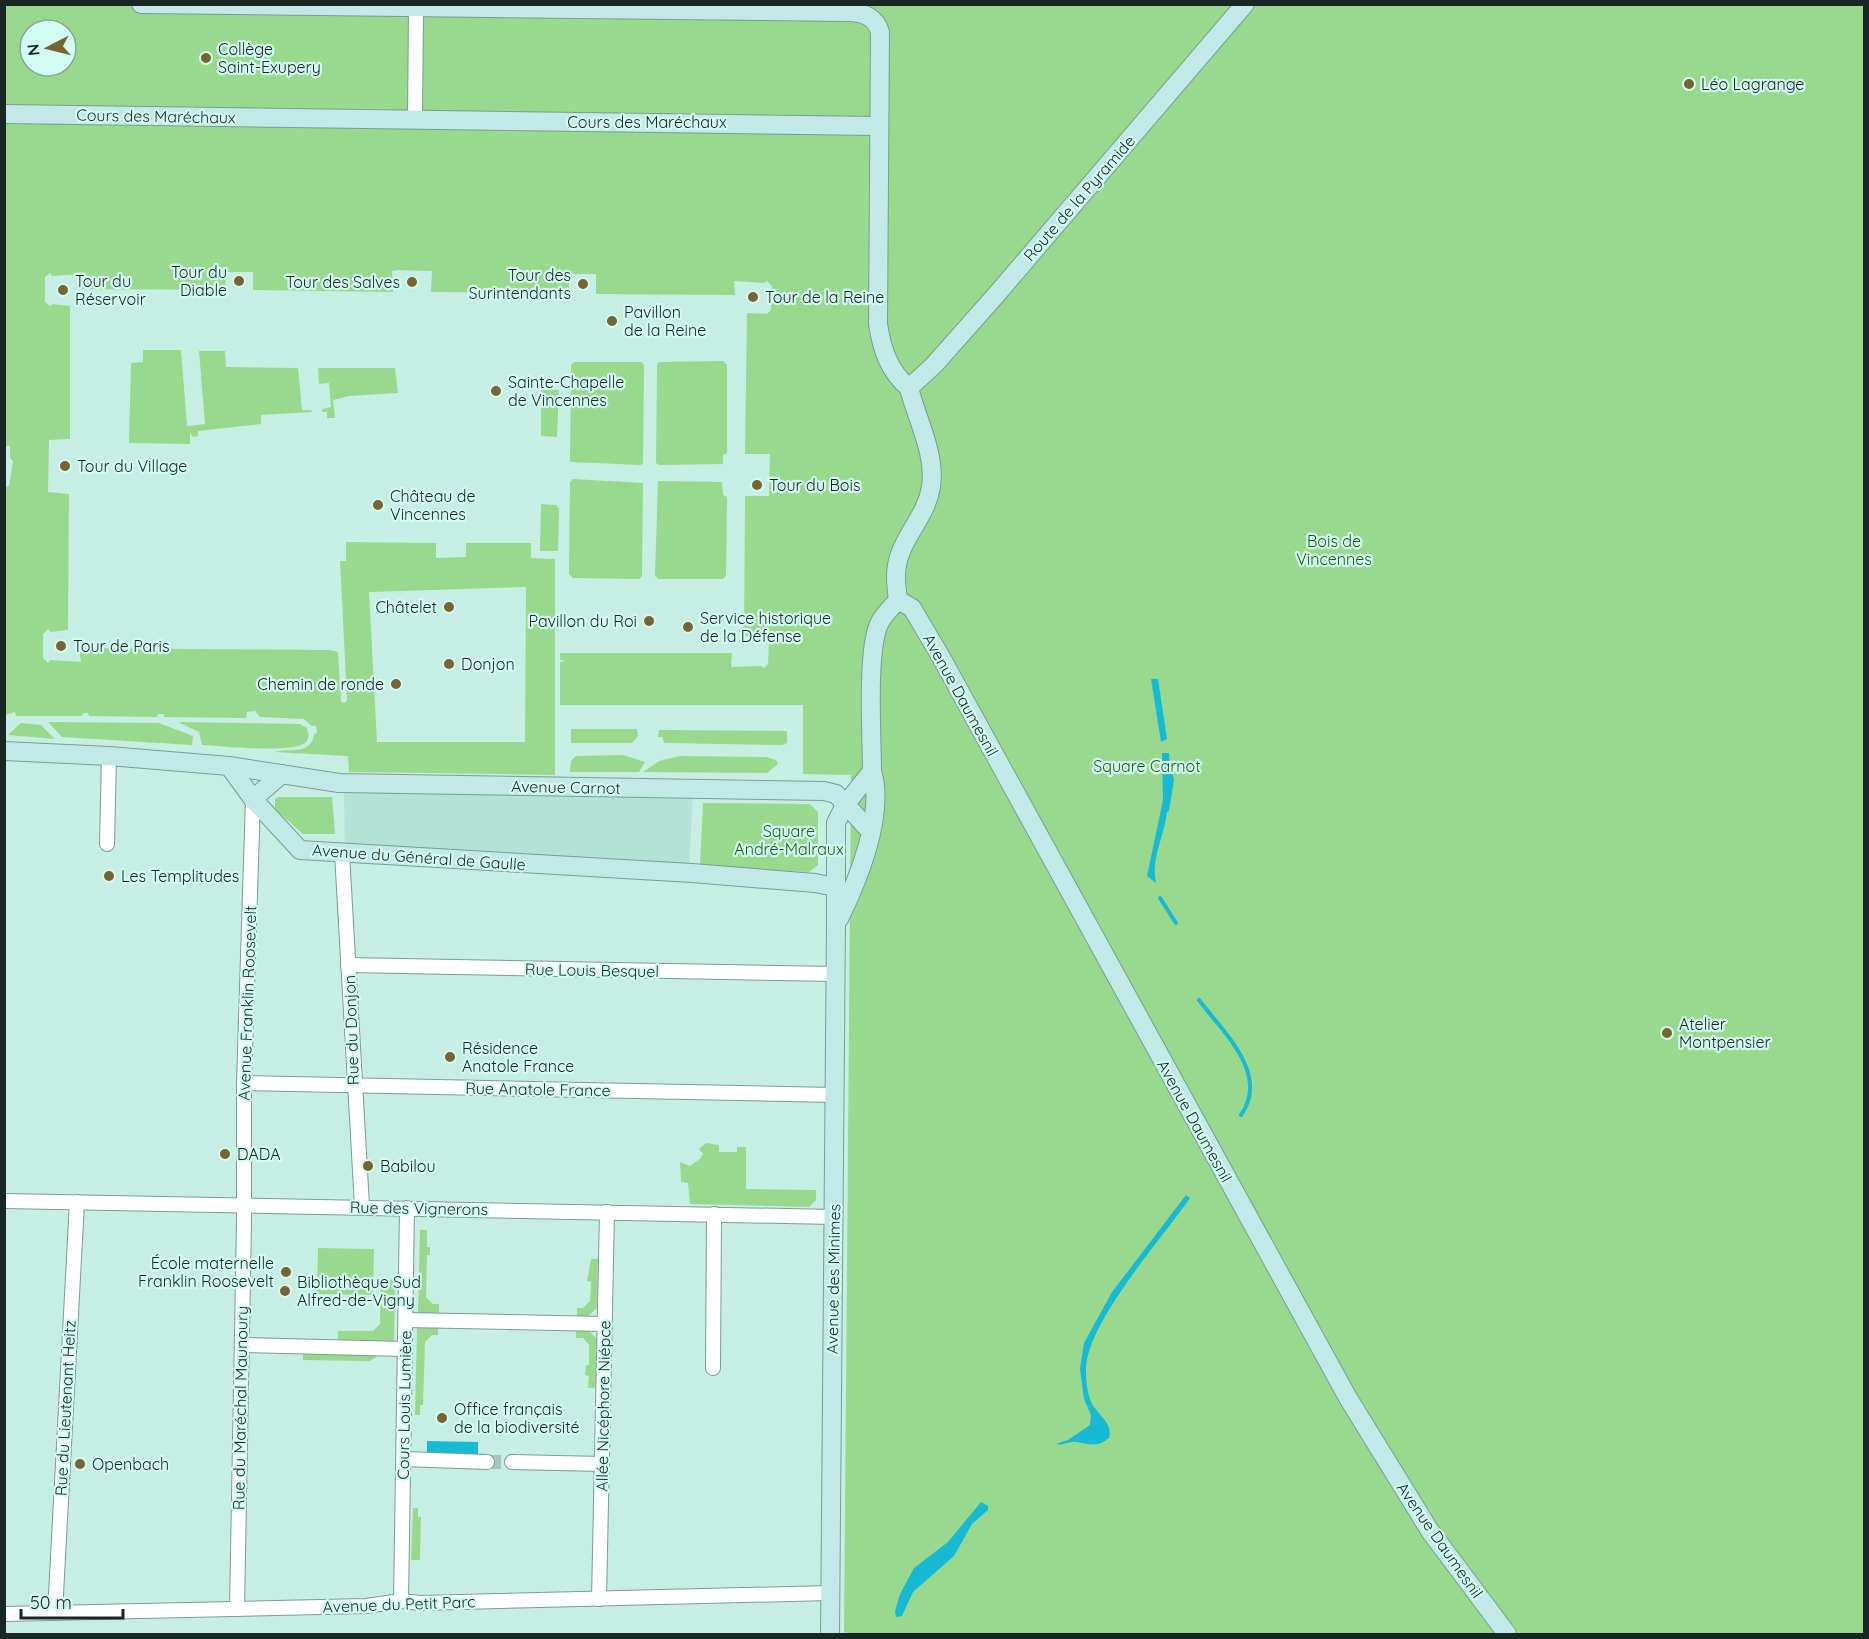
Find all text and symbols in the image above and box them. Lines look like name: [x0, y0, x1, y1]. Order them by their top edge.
north arrow: [18, 18, 78, 78]
place label: Collège Saint-Exupery: [218, 39, 321, 77]
text: N: [22, 43, 44, 57]
marker: Collège Saint-Exupery: [199, 51, 213, 65]
place label: Léo Lagrange: [1701, 74, 1804, 94]
marker: Léo Lagrange: [1682, 77, 1696, 91]
street label: Cours des Maréchaux: [76, 105, 236, 127]
street label: Cours des Maréchaux: [567, 112, 727, 132]
street label: Route de la Pyramide: [1019, 131, 1139, 265]
place label: Tour du Diable: [171, 262, 227, 300]
place label: Tour des Surintendants: [469, 265, 571, 303]
place label: Tour du Réservoir: [75, 271, 146, 309]
place label: Tour des Salves: [285, 272, 400, 292]
marker: Tour du Diable: [232, 274, 246, 288]
marker: Tour des Salves: [405, 275, 419, 289]
marker: Tour des Surintendants: [576, 277, 590, 291]
marker: Tour du Réservoir: [56, 283, 70, 297]
place label: Tour de la Reine: [765, 287, 884, 307]
marker: Tour de la Reine: [746, 290, 760, 304]
place label: Pavillon de la Reine: [624, 302, 706, 340]
marker: Pavillon de la Reine: [605, 314, 619, 328]
place label: Sainte-Chapelle de Vincennes: [508, 372, 624, 410]
marker: Sainte-Chapelle de Vincennes: [489, 384, 503, 398]
place label: Tour du Village: [77, 456, 187, 476]
marker: Tour du Village: [58, 459, 72, 473]
place label: Tour du Bois: [769, 475, 860, 495]
marker: Tour du Bois: [750, 478, 764, 492]
place label: Château de Vincennes: [390, 486, 475, 524]
marker: Château de Vincennes: [371, 498, 385, 512]
park label: Bois de Vincennes: [1296, 531, 1372, 569]
place label: Châtelet: [375, 597, 437, 617]
marker: Châtelet: [442, 600, 456, 614]
place label: Service historique de la Défense: [700, 608, 831, 646]
place label: Pavillon du Roi: [529, 611, 637, 631]
marker: Pavillon du Roi: [642, 614, 656, 628]
marker: Service historique de la Défense: [681, 620, 695, 634]
street label: Avenue Daumesnil: [919, 630, 1003, 760]
place label: Tour de Paris: [73, 636, 169, 656]
marker: Tour de Paris: [54, 639, 68, 653]
place label: Donjon: [461, 654, 515, 674]
marker: Donjon: [442, 657, 456, 671]
place label: Chemin de ronde: [257, 674, 384, 694]
marker: Chemin de ronde: [389, 677, 403, 691]
park label: Square Carnot: [1093, 756, 1201, 776]
street label: Avenue Carnot: [511, 776, 621, 798]
park label: Square André-Malraux: [734, 821, 844, 859]
street label: Avenue du Général de Gaulle: [312, 840, 526, 874]
place label: Les Templitudes: [121, 866, 239, 886]
marker: Les Templitudes: [102, 869, 116, 883]
street label: Avenue Franklin Roosevelt: [234, 905, 260, 1101]
street label: Rue Louis Besquel: [525, 959, 659, 981]
street label: Rue du Donjon: [339, 975, 363, 1085]
place label: Atelier Montpensier: [1679, 1014, 1771, 1052]
marker: Atelier Montpensier: [1660, 1026, 1674, 1040]
place label: Résidence Anatole France: [462, 1038, 574, 1076]
marker: Résidence Anatole France: [443, 1050, 457, 1064]
street label: Avenue Daumesnil: [1153, 1056, 1237, 1186]
street label: Rue Anatole France: [465, 1078, 611, 1100]
place label: DADA: [237, 1144, 281, 1164]
marker: DADA: [218, 1147, 232, 1161]
place label: Babilou: [380, 1156, 436, 1176]
marker: Babilou: [361, 1159, 375, 1173]
street label: Rue des Vignerons: [350, 1197, 488, 1219]
street label: Avenue des Minimes: [822, 1204, 844, 1354]
place label: École maternelle Franklin Roosevelt: [138, 1253, 274, 1291]
marker: École maternelle Franklin Roosevelt: [279, 1265, 293, 1279]
place label: Bibliothèque Sud Alfred-de-Vigny: [297, 1272, 421, 1310]
marker: Bibliothèque Sud Alfred-de-Vigny: [278, 1284, 292, 1298]
street label: Rue du Maréchal Maunoury: [228, 1306, 252, 1510]
street label: Rue du Lieutenant Heitz: [50, 1320, 80, 1496]
street label: Allée Nicéphore Niépce: [592, 1320, 614, 1492]
street label: Cours Louis Lumière: [393, 1330, 415, 1480]
place label: Office français de la biodiversité: [454, 1399, 580, 1437]
marker: Office français de la biodiversité: [435, 1411, 449, 1425]
place label: Openbach: [92, 1454, 169, 1474]
marker: Openbach: [73, 1457, 87, 1471]
street label: Avenue Daumesnil: [1393, 1478, 1487, 1602]
scale bar: [21, 1582, 123, 1620]
text: 50 m: [30, 1591, 72, 1614]
street label: Avenue du Petit Parc: [322, 1591, 476, 1617]

